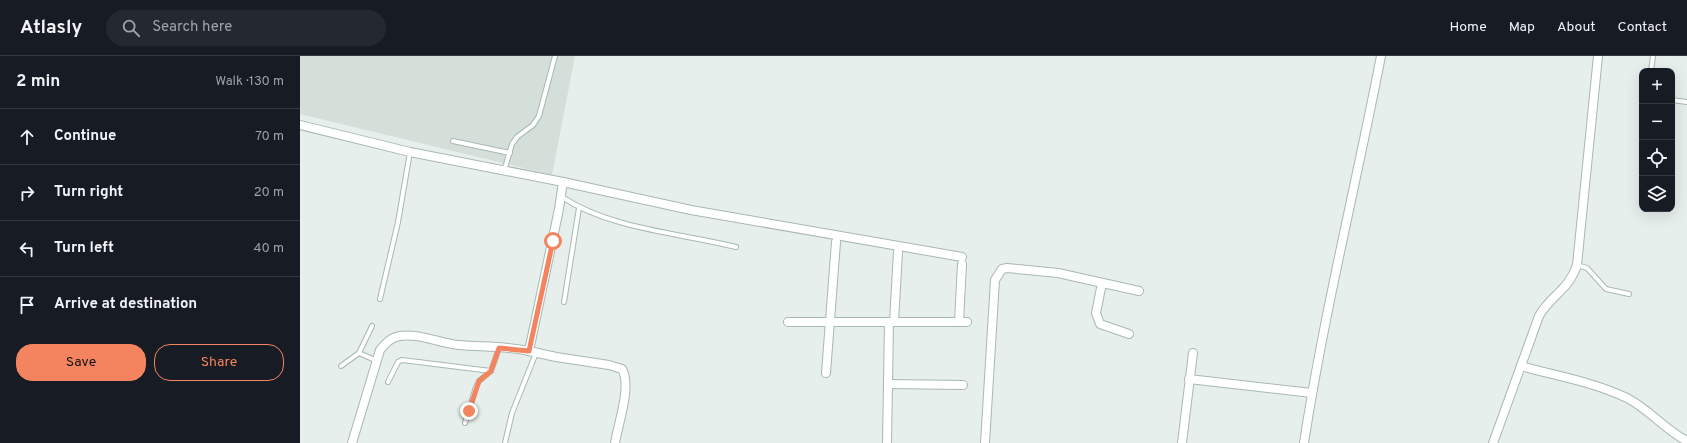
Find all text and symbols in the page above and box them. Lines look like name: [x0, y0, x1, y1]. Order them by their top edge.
search box: [106, 10, 386, 46]
text: Atlasly: [20, 16, 82, 40]
icon: search: [120, 17, 142, 39]
text: Search here: [152, 18, 232, 37]
text: Home: [1450, 19, 1487, 36]
text: Map: [1509, 19, 1535, 36]
text: About: [1557, 19, 1596, 36]
text: Contact: [1618, 19, 1667, 36]
map controls: [1639, 68, 1675, 212]
button: +: [1639, 68, 1675, 104]
text: 2 min: [16, 71, 60, 93]
text: Walk · 130 m: [215, 74, 284, 90]
button: −: [1639, 104, 1675, 140]
icon: ahead: [16, 126, 38, 148]
text: Continue: [54, 127, 116, 146]
text: 70 m: [255, 129, 284, 145]
button: locate: [1639, 140, 1675, 176]
button: layers: [1639, 176, 1675, 212]
icon: right: [16, 182, 38, 204]
text: Turn right: [54, 183, 123, 202]
text: 20 m: [254, 185, 284, 201]
route start: [544, 232, 562, 250]
icon: left: [16, 238, 38, 260]
text: Turn left: [54, 239, 114, 258]
text: 40 m: [254, 241, 284, 257]
icon: arrive: [16, 294, 38, 316]
text: Arrive at destination: [54, 295, 197, 314]
button: Save: [16, 344, 146, 381]
button: Share: [154, 344, 284, 381]
route end: [460, 402, 478, 420]

